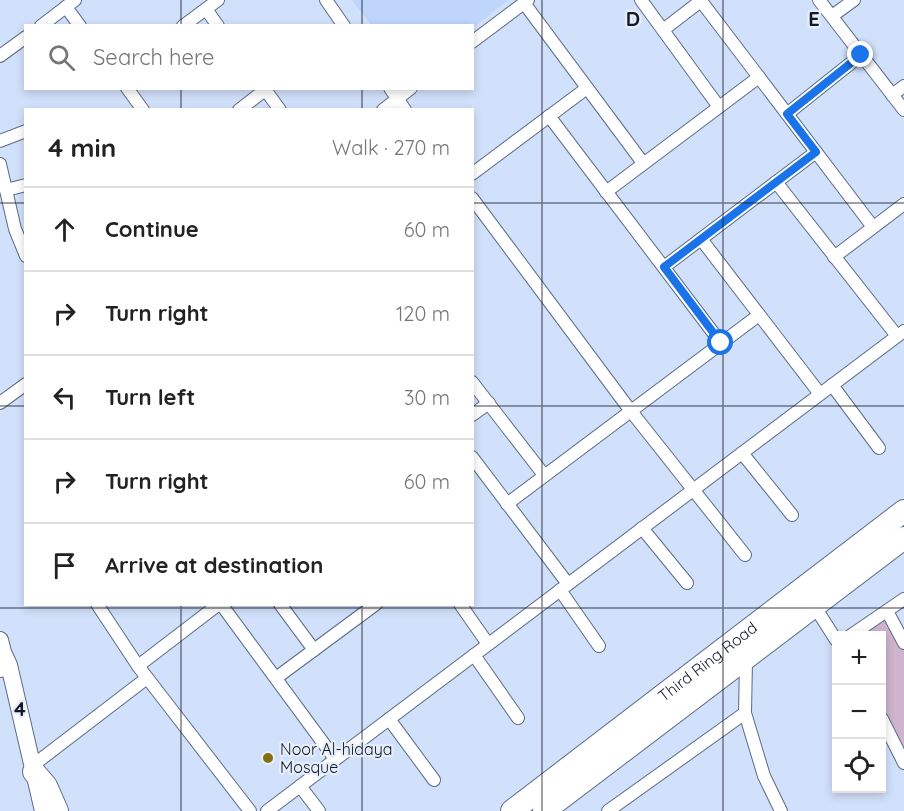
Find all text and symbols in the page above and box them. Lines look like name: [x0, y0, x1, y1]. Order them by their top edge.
text: D: [626, 6, 640, 31]
text: E: [808, 6, 820, 31]
search box: [24, 24, 474, 90]
icon: search: [45, 41, 78, 74]
route end: [847, 41, 873, 67]
text: Search here: [93, 43, 214, 71]
text: 4 min: [48, 131, 116, 164]
text: Walk · 270 m: [332, 135, 450, 160]
icon: ahead: [48, 213, 81, 246]
text: Continue: [105, 215, 199, 243]
text: 60 m: [404, 217, 450, 242]
icon: right: [48, 297, 81, 330]
text: Turn right: [105, 299, 209, 327]
text: 120 m: [396, 301, 450, 326]
route start: [707, 329, 733, 355]
icon: left: [48, 381, 81, 414]
text: Turn left: [105, 383, 195, 411]
text: 30 m: [404, 385, 450, 410]
icon: right: [48, 465, 81, 498]
text: Turn right: [105, 467, 209, 495]
text: 60 m: [404, 469, 450, 494]
icon: arrive: [48, 549, 81, 582]
text: Arrive at destination: [105, 551, 323, 579]
street label: Third Ring Road: [654, 617, 761, 706]
map controls: [832, 631, 886, 793]
button: +: [832, 631, 886, 685]
button: −: [832, 685, 886, 739]
text: 4: [14, 696, 26, 721]
place label: Noor Al-hidaya Mosque: [280, 739, 392, 777]
button: locate: [832, 739, 886, 793]
marker: Noor Al-hidaya Mosque: [261, 751, 275, 765]

